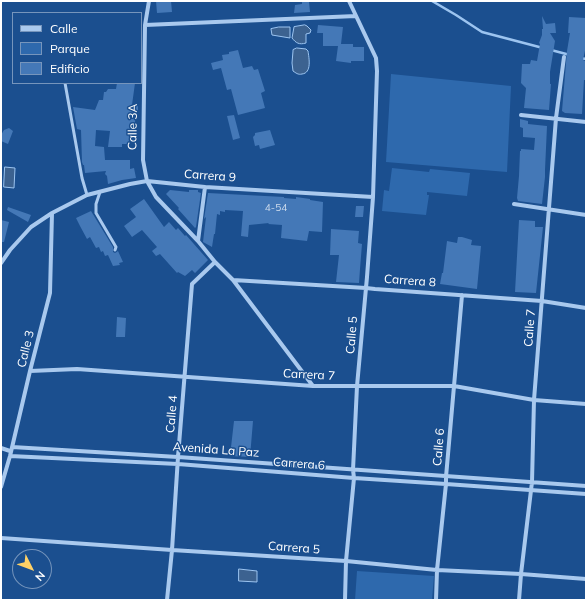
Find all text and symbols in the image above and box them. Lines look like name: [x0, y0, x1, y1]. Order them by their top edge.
legend: [12, 12, 142, 84]
text: Calle: [50, 21, 77, 36]
text: Parque: [50, 41, 90, 56]
text: Edificio: [50, 61, 90, 76]
street label: Calle 3A: [125, 104, 141, 150]
street label: Carrera 9: [183, 167, 237, 185]
house number: 4-54: [265, 202, 287, 214]
street label: Carrera 8: [383, 272, 437, 290]
street label: Calle 7: [521, 309, 539, 347]
street label: Calle 5: [343, 316, 361, 354]
street label: Calle 3: [14, 329, 38, 369]
street label: Carrera 7: [283, 366, 335, 384]
street label: Calle 4: [163, 395, 181, 433]
street label: Calle 6: [430, 428, 448, 466]
street label: Avenida La Paz: [172, 440, 260, 460]
street label: Carrera 6: [272, 455, 326, 473]
street label: Carrera 5: [267, 539, 321, 557]
north arrow: [12, 549, 52, 589]
text: N: [32, 569, 48, 584]

